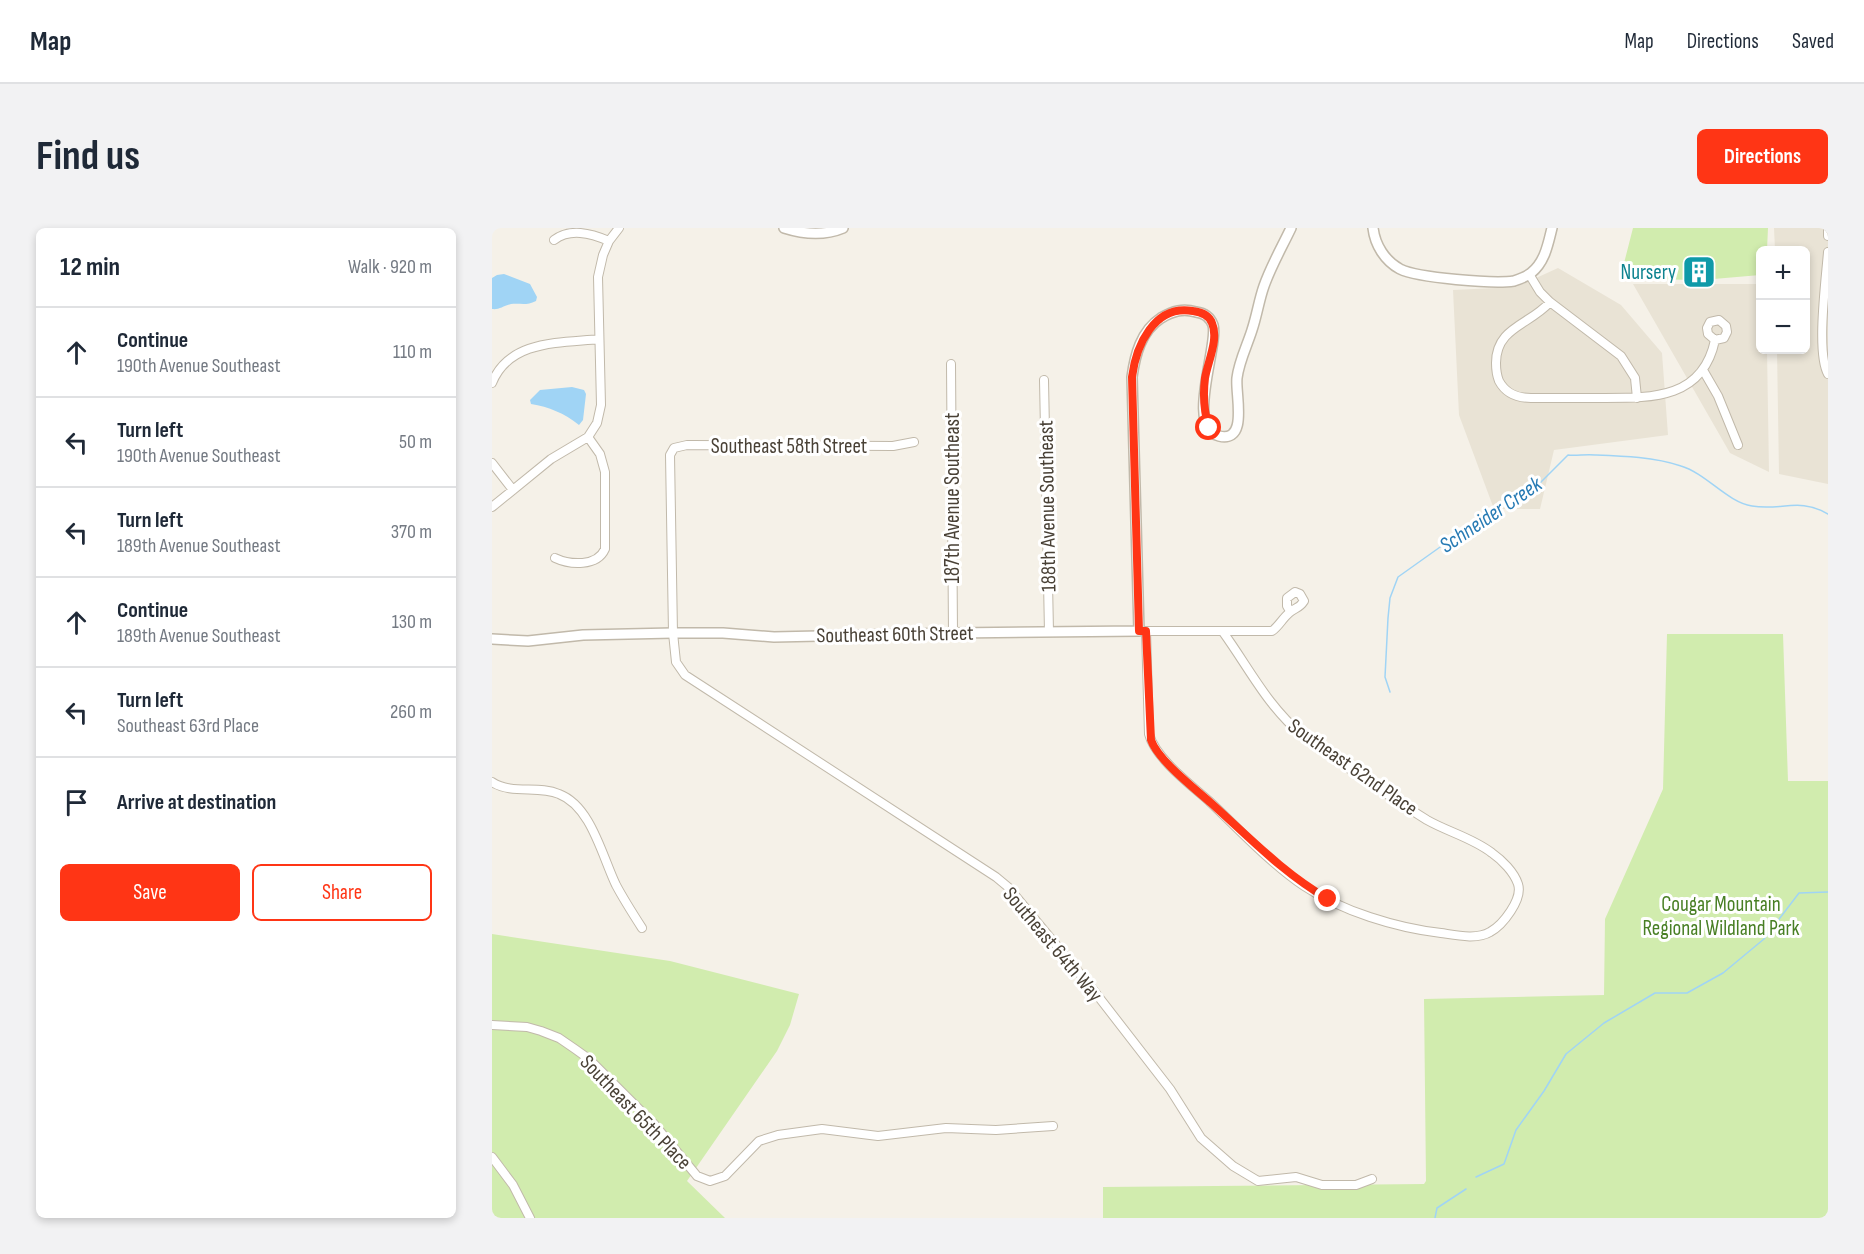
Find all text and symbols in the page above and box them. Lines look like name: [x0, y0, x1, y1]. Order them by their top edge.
text: Map: [30, 25, 71, 58]
text: Map: [1624, 29, 1654, 54]
text: Directions: [1687, 29, 1759, 54]
text: Saved: [1792, 29, 1834, 54]
button: Directions: [1697, 129, 1828, 184]
text: Find us: [36, 131, 140, 182]
map controls: [1756, 246, 1810, 354]
button: +: [1756, 246, 1810, 300]
text: 12 min: [60, 252, 120, 283]
building icon: Nursery: [1681, 254, 1717, 290]
text: Walk · 920 m: [348, 255, 432, 279]
place label: Nursery: [1621, 260, 1676, 285]
button: −: [1756, 300, 1810, 354]
text: Continue: [117, 327, 188, 354]
icon: ahead: [60, 336, 93, 369]
text: 110 m: [393, 340, 432, 364]
text: 190th Avenue Southeast: [117, 354, 281, 378]
street label: 187th Avenue Southeast: [940, 413, 965, 583]
route start: [1195, 414, 1221, 440]
text: Turn left: [117, 417, 183, 444]
street label: 188th Avenue Southeast: [1034, 420, 1061, 592]
icon: left: [60, 426, 93, 459]
text: 50 m: [399, 430, 432, 454]
street label: Southeast 58th Street: [711, 434, 867, 459]
text: 190th Avenue Southeast: [117, 444, 281, 468]
water label: Schneider Creek: [1434, 471, 1548, 559]
text: Turn left: [117, 507, 183, 534]
icon: left: [60, 516, 93, 549]
text: 370 m: [391, 520, 432, 544]
text: 189th Avenue Southeast: [117, 534, 281, 558]
text: Continue: [117, 597, 188, 624]
icon: ahead: [60, 606, 93, 639]
text: 130 m: [392, 610, 432, 634]
street label: Southeast 60th Street: [816, 621, 974, 648]
text: 189th Avenue Southeast: [117, 624, 281, 648]
text: Turn left: [117, 687, 183, 714]
icon: left: [60, 696, 93, 729]
text: 260 m: [390, 700, 432, 724]
street label: Southeast 62nd Place: [1283, 713, 1422, 821]
text: Southeast 63rd Place: [117, 714, 259, 738]
icon: arrive: [60, 786, 93, 819]
text: Arrive at destination: [117, 789, 276, 816]
button: Save: [60, 864, 240, 921]
button: Share: [252, 864, 432, 921]
street label: Southeast 64th Way: [997, 882, 1108, 1007]
route end: [1314, 885, 1340, 911]
park label: Cougar Mountain Regional Wildland Park: [1642, 892, 1800, 941]
street label: Southeast 65th Place: [575, 1050, 697, 1175]

